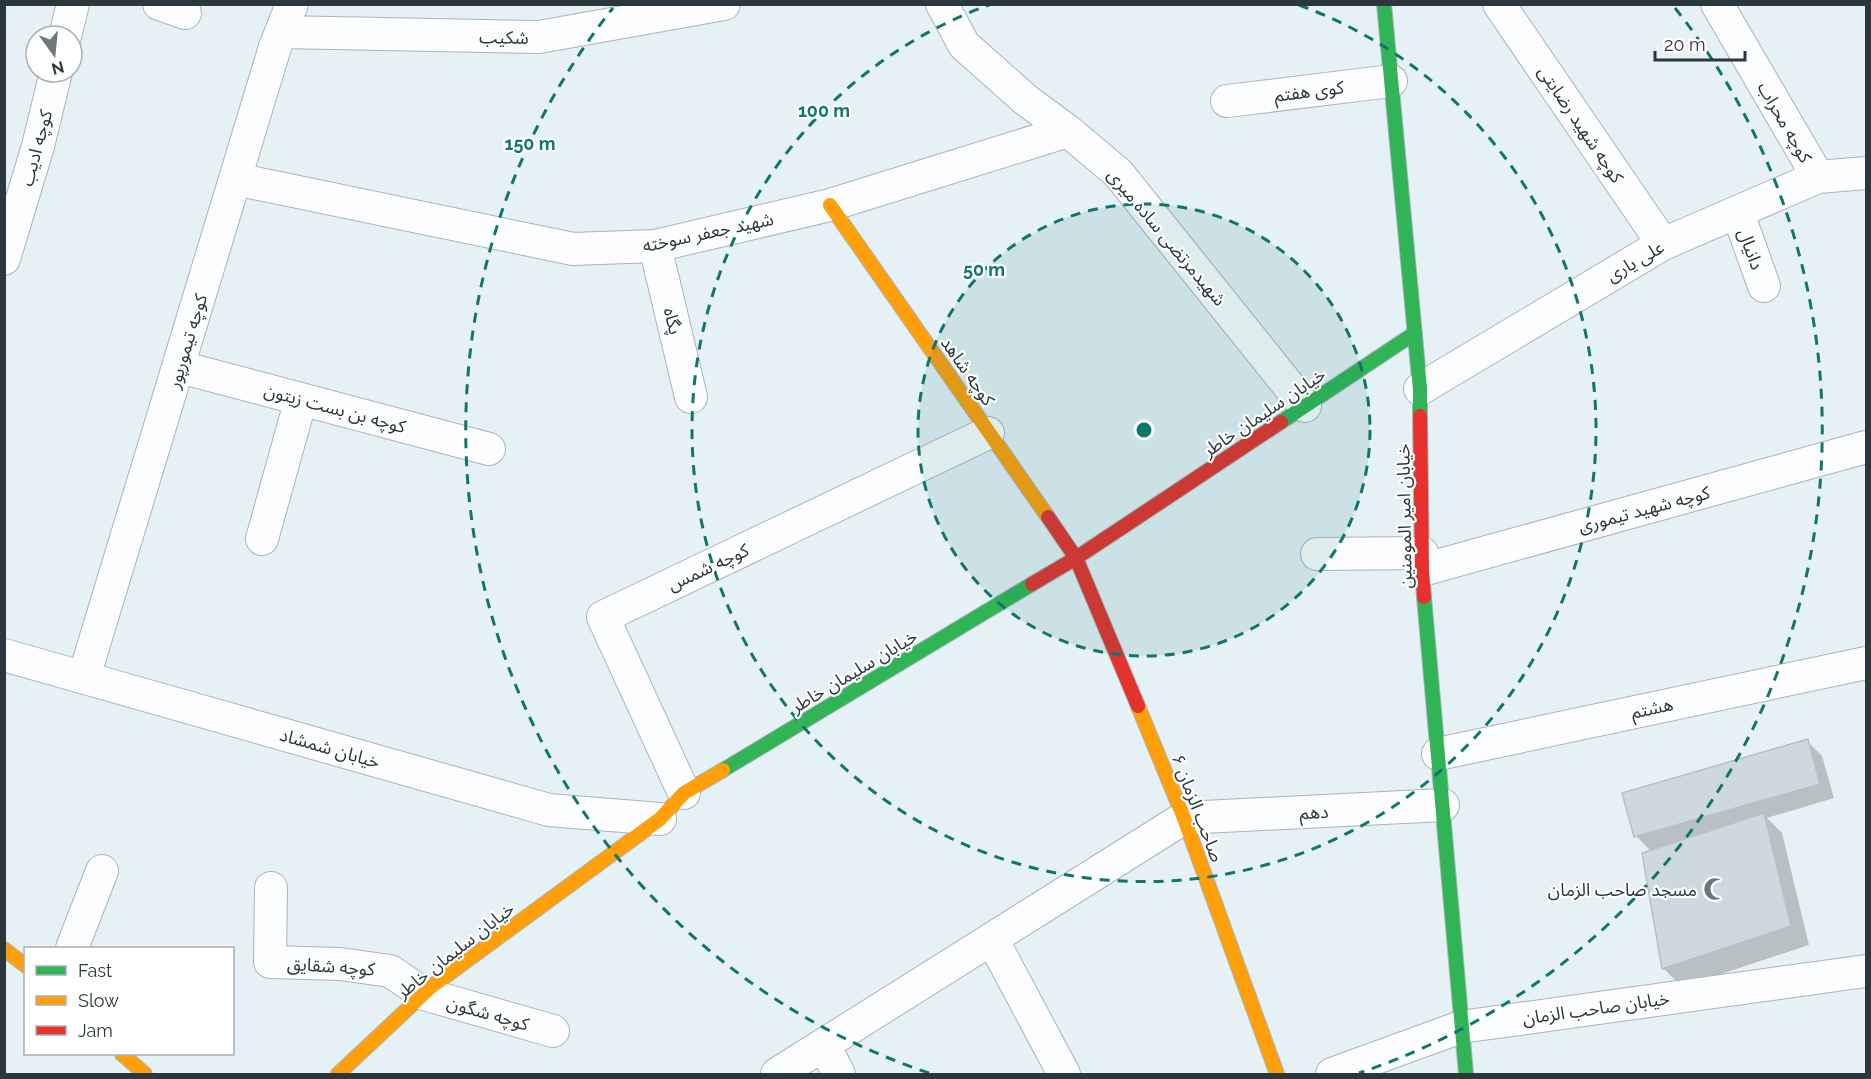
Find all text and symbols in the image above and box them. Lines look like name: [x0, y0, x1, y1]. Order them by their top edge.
north arrow: [24, 24, 84, 84]
scale bar: [1655, 24, 1745, 62]
street label: شکیب: [479, 26, 529, 48]
text: 20 m: [1664, 34, 1706, 55]
text: N: [49, 57, 66, 79]
street label: کوچه شهید رضایتی: [1533, 61, 1628, 188]
street label: کوی هفتم: [1273, 76, 1346, 109]
street label: کوچه محراب: [1753, 78, 1817, 167]
text: 100 m: [798, 100, 850, 121]
street label: کوچه ادیب: [16, 107, 57, 189]
text: 150 m: [505, 133, 556, 154]
street label: شهیدمرتضی ساده میری: [1103, 164, 1231, 311]
street label: شهید جعفر سوخته: [641, 208, 776, 257]
street label: دانیال: [1733, 226, 1768, 273]
street label: علی یاری: [1602, 236, 1668, 287]
text: 50 m: [963, 259, 1005, 280]
street label: کوچه تیمورپور: [162, 291, 213, 392]
street label: پگاه: [658, 305, 686, 337]
street label: کوچه شاهد: [936, 333, 1000, 411]
street label: خیابان سلیمان خاطر: [1198, 363, 1330, 462]
street label: کوچه بن بست زیتون: [262, 379, 409, 438]
centre of rings: [1134, 420, 1154, 440]
street label: خیابان امیر المومنین: [1392, 443, 1417, 589]
street label: کوچه شهید تیموری: [1576, 481, 1713, 538]
street label: کوچه شمس: [664, 539, 753, 596]
street label: خیابان سلیمان خاطر: [786, 625, 921, 718]
street label: هشتم: [1629, 693, 1676, 726]
street label: خیابان شمشاد: [277, 724, 382, 773]
street label: صاحب الزمان ۶: [1167, 751, 1228, 865]
street label: دهم: [1299, 801, 1329, 826]
mosque icon: مسجد صاحب الزمان: [1702, 876, 1728, 902]
place label: مسجد صاحب الزمان: [1548, 879, 1697, 901]
street label: خیابان سلیمان خاطر: [391, 898, 519, 1004]
legend: [24, 947, 234, 1055]
street label: کوچه شقایق: [286, 952, 376, 981]
text: Fast: [78, 960, 112, 981]
street label: خیابان صاحب الزمان: [1521, 987, 1671, 1030]
text: Slow: [78, 990, 119, 1011]
street label: کوچه شگون: [444, 991, 532, 1036]
text: Jam: [78, 1020, 113, 1041]

